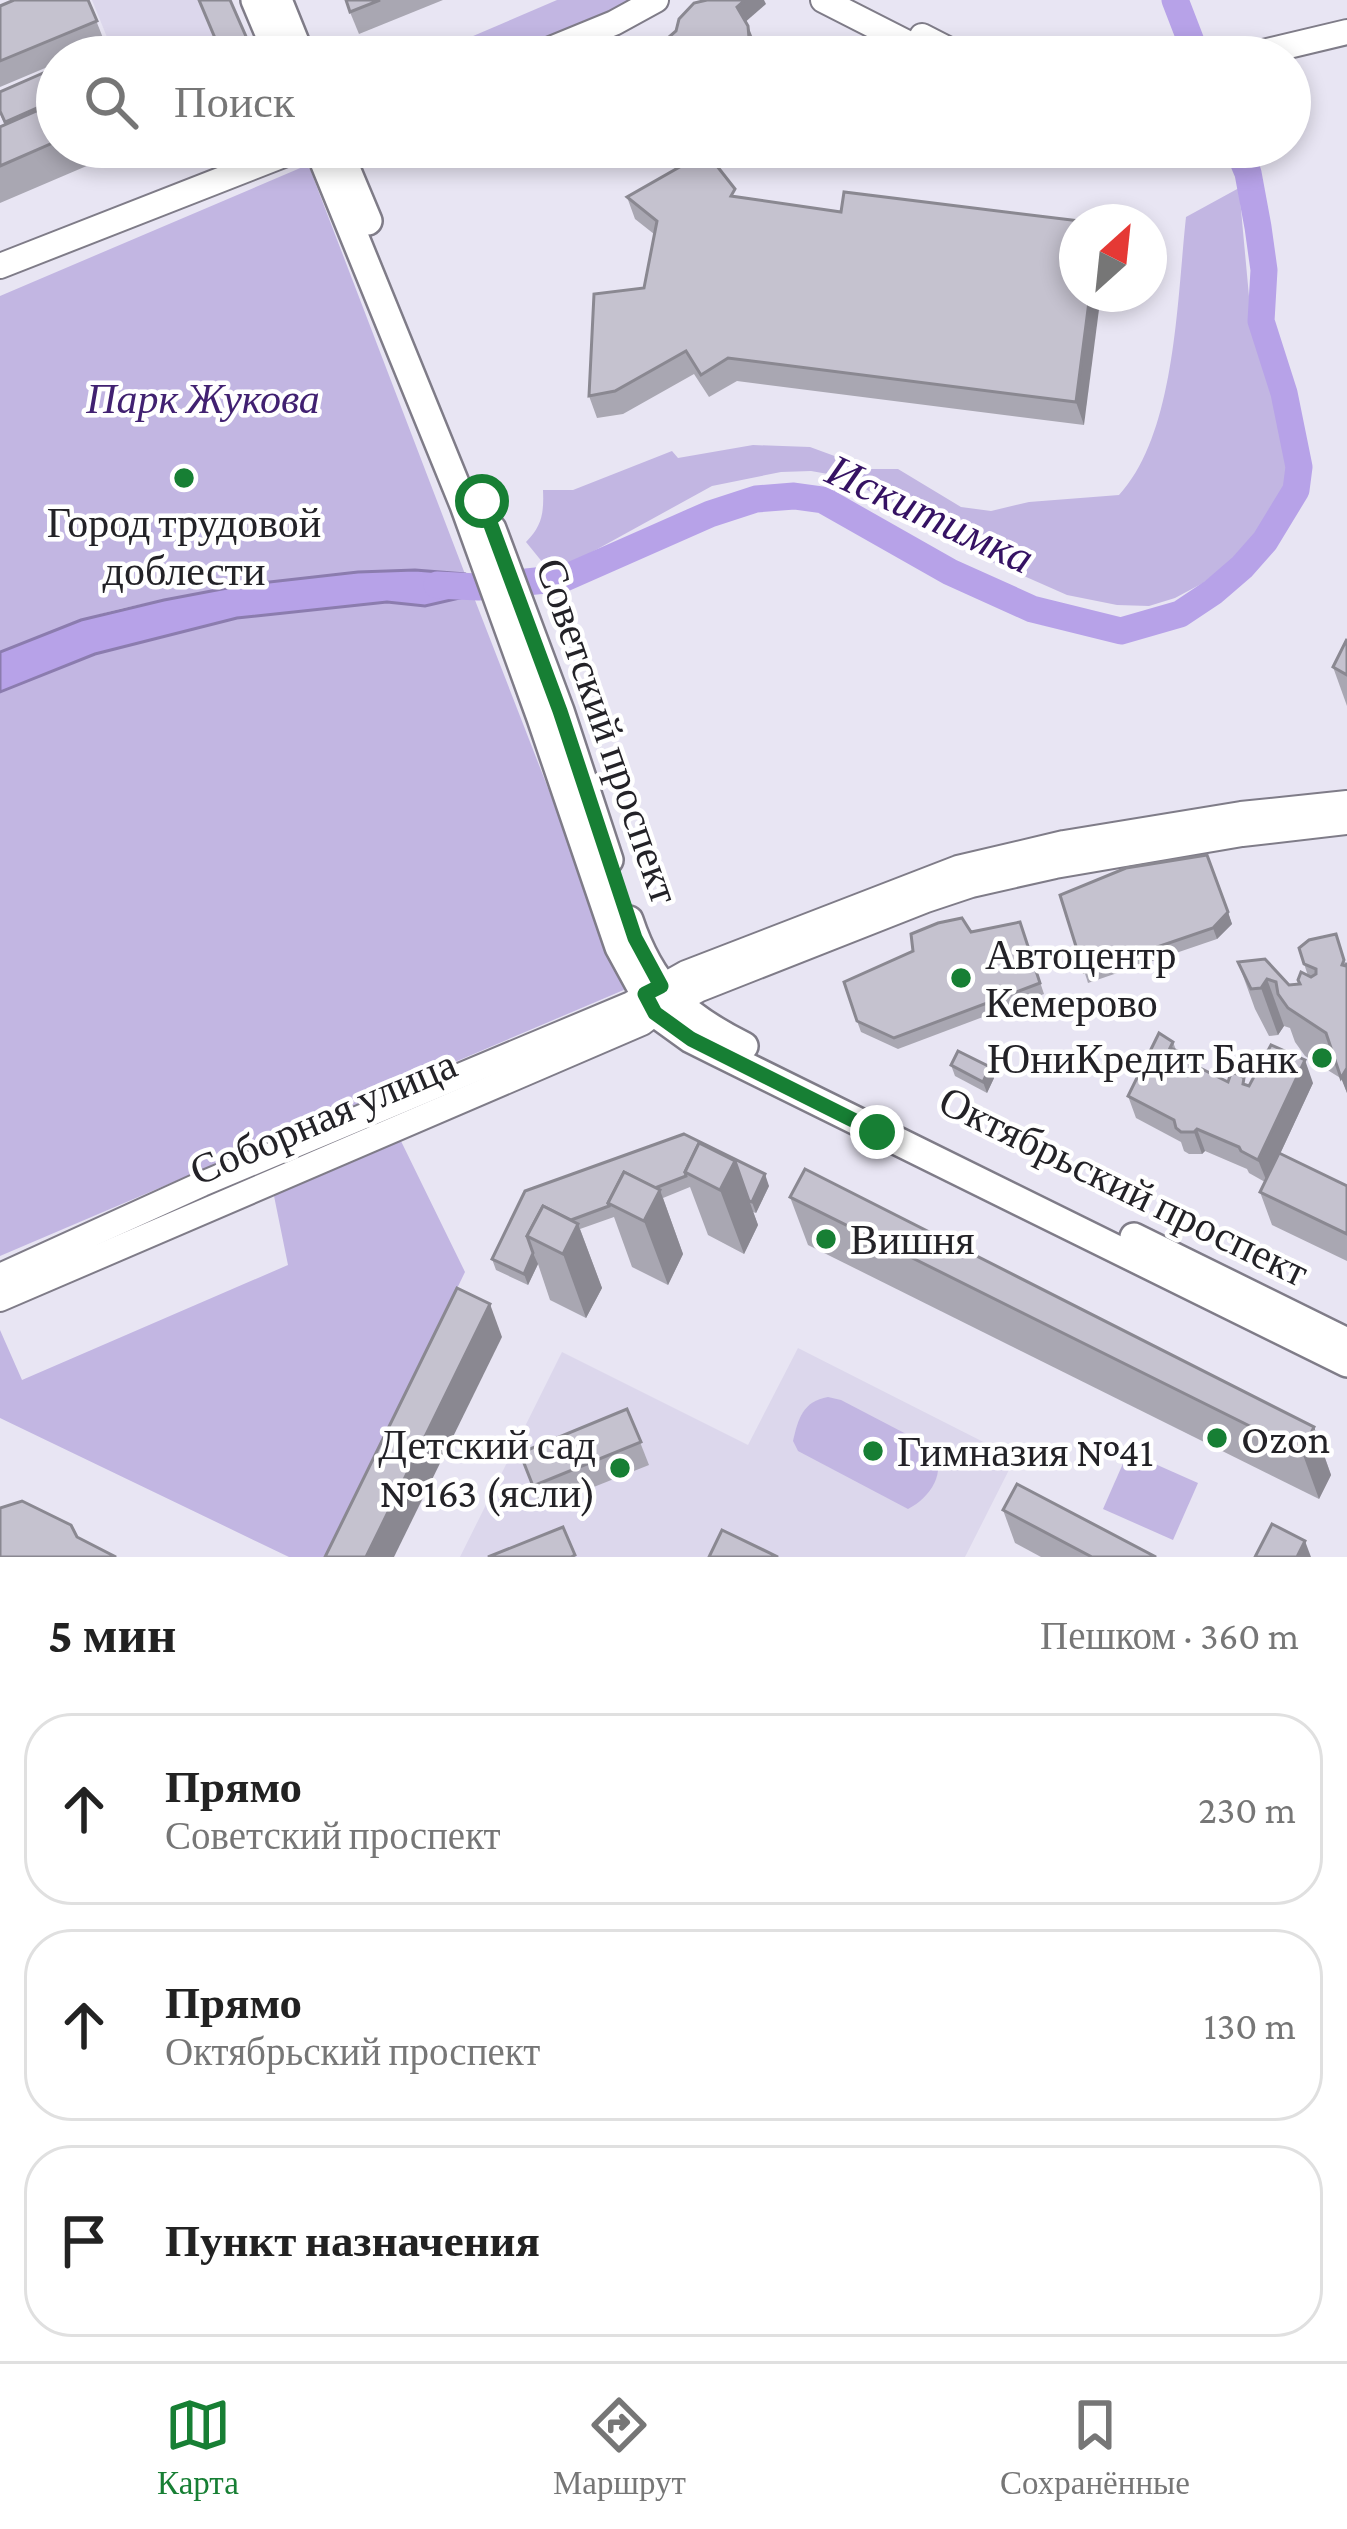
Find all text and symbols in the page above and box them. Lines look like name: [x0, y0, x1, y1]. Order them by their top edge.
search box: [36, 36, 1311, 168]
icon: search: [78, 69, 144, 135]
text: Поиск: [174, 77, 295, 127]
north arrow: [1059, 204, 1167, 312]
park label: Парк Жукова: [85, 375, 320, 422]
water label: Искитимка: [818, 444, 1041, 584]
marker: Город трудовой доблести: [171, 465, 197, 491]
route start: [455, 474, 509, 528]
place label: Город трудовой доблести: [47, 499, 321, 594]
street label: Советский проспект: [527, 552, 689, 910]
place label: Автоцентр Кемерово: [985, 931, 1176, 1026]
marker: Автоцентр Кемерово: [948, 965, 974, 991]
place label: ЮниКредит Банк: [987, 1035, 1299, 1082]
street label: Соборная улица: [183, 1040, 463, 1194]
marker: ЮниКредит Банк: [1309, 1045, 1335, 1071]
street label: Октябрьский проспект: [932, 1076, 1316, 1296]
route end: [850, 1105, 904, 1159]
place label: Вишня: [850, 1216, 975, 1263]
marker: Вишня: [813, 1226, 839, 1252]
place label: Ozon: [1241, 1415, 1330, 1462]
place label: Детский сад №163 (ясли): [378, 1421, 596, 1517]
marker: Ozon: [1204, 1425, 1230, 1451]
place label: Гимназия №41: [897, 1428, 1154, 1475]
marker: Гимназия №41: [860, 1438, 886, 1464]
marker: Детский сад №163 (ясли): [607, 1455, 633, 1481]
text: 5 мин: [48, 1606, 176, 1663]
text: Пешком · 360 m: [1040, 1614, 1299, 1657]
text: Прямо: [165, 1762, 302, 1812]
icon: ahead: [51, 1776, 117, 1842]
text: 230 m: [1198, 1788, 1296, 1831]
text: Советский проспект: [165, 1814, 501, 1857]
text: Прямо: [165, 1978, 302, 2028]
icon: ahead: [51, 1992, 117, 2058]
text: 130 m: [1204, 2004, 1296, 2047]
text: Октябрьский проспект: [165, 2030, 540, 2073]
icon: arrive: [51, 2208, 117, 2274]
text: Пункт назначения: [165, 2216, 540, 2266]
tab: Карта: [157, 2392, 239, 2502]
tab: Маршрут: [553, 2392, 686, 2502]
tab: Сохранённые: [1000, 2392, 1190, 2502]

